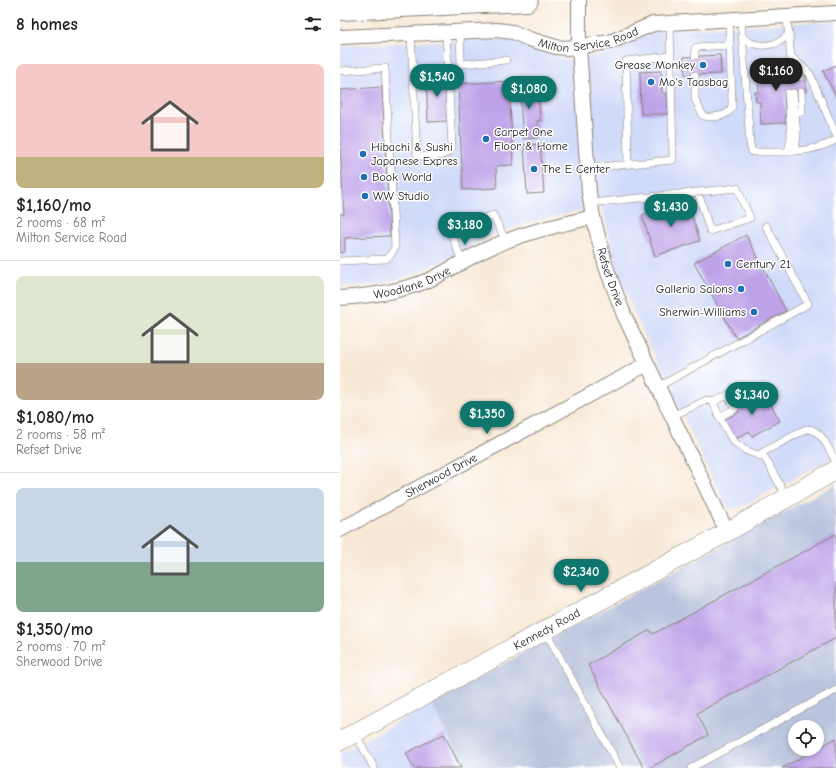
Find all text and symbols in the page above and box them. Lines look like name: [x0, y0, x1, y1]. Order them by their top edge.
icon: filters: [302, 13, 324, 35]
text: 8 homes: [16, 15, 78, 34]
street label: Milton Service Road: [537, 24, 640, 55]
place label: Grease Monkey: [615, 58, 696, 72]
pin: $1,160: [743, 58, 809, 92]
marker: Grease Monkey: [698, 60, 708, 70]
text: $1,160: [759, 63, 793, 78]
pin: $1,540: [404, 64, 470, 98]
text: $1,540: [419, 69, 455, 84]
place label: Mo's Taasbag: [659, 75, 728, 89]
pin: $1,080: [496, 76, 562, 110]
marker: Mo's Taasbag: [646, 77, 656, 87]
text: $1,080: [511, 81, 547, 96]
icon: home: [134, 90, 206, 162]
place label: Carpet One Floor & Home: [494, 125, 568, 153]
marker: Carpet One Floor & Home: [481, 134, 491, 144]
place label: Hibachi & Sushi Japanese Expres: [371, 140, 458, 168]
marker: Hibachi & Sushi Japanese Expres: [358, 149, 368, 159]
place label: The E Center: [542, 162, 610, 176]
marker: The E Center: [529, 164, 539, 174]
place label: Book World: [372, 170, 432, 184]
marker: Book World: [359, 172, 369, 182]
place label: WW Studio: [373, 189, 429, 203]
marker: WW Studio: [360, 191, 370, 201]
pin: $1,430: [638, 194, 704, 228]
text: $1,160/mo: [16, 196, 91, 215]
text: $1,430: [653, 199, 689, 214]
pin: $3,180: [432, 212, 498, 246]
text: 2 rooms · 68 m²: [16, 215, 105, 230]
text: $3,180: [447, 217, 483, 232]
text: Milton Service Road: [16, 230, 127, 245]
street label: Refset Drive: [594, 246, 627, 308]
place label: Century 21: [736, 257, 791, 271]
marker: Century 21: [723, 259, 733, 269]
street label: Woodlane Drive: [373, 263, 453, 302]
place label: Galleria Salons: [656, 282, 733, 296]
marker: Galleria Salons: [736, 284, 746, 294]
icon: home: [134, 302, 206, 374]
place label: Sherwin-Williams: [659, 305, 746, 319]
marker: Sherwin-Williams: [749, 307, 759, 317]
pin: $1,340: [719, 382, 785, 416]
text: $1,340: [734, 387, 770, 402]
pin: $1,350: [454, 401, 520, 435]
text: $1,350: [469, 406, 505, 421]
text: $1,080/mo: [16, 408, 94, 427]
text: 2 rooms · 58 m²: [16, 427, 105, 442]
text: Refset Drive: [16, 442, 82, 457]
street label: Sherwood Drive: [403, 450, 480, 500]
icon: home: [134, 514, 206, 586]
pin: $2,340: [548, 559, 614, 593]
text: $2,340: [563, 564, 599, 579]
street label: Kennedy Road: [511, 606, 583, 653]
text: $1,350/mo: [16, 620, 93, 639]
text: 2 rooms · 70 m²: [16, 639, 105, 654]
text: Sherwood Drive: [16, 654, 102, 669]
map controls: [788, 720, 824, 756]
button: locate: [788, 720, 824, 756]

